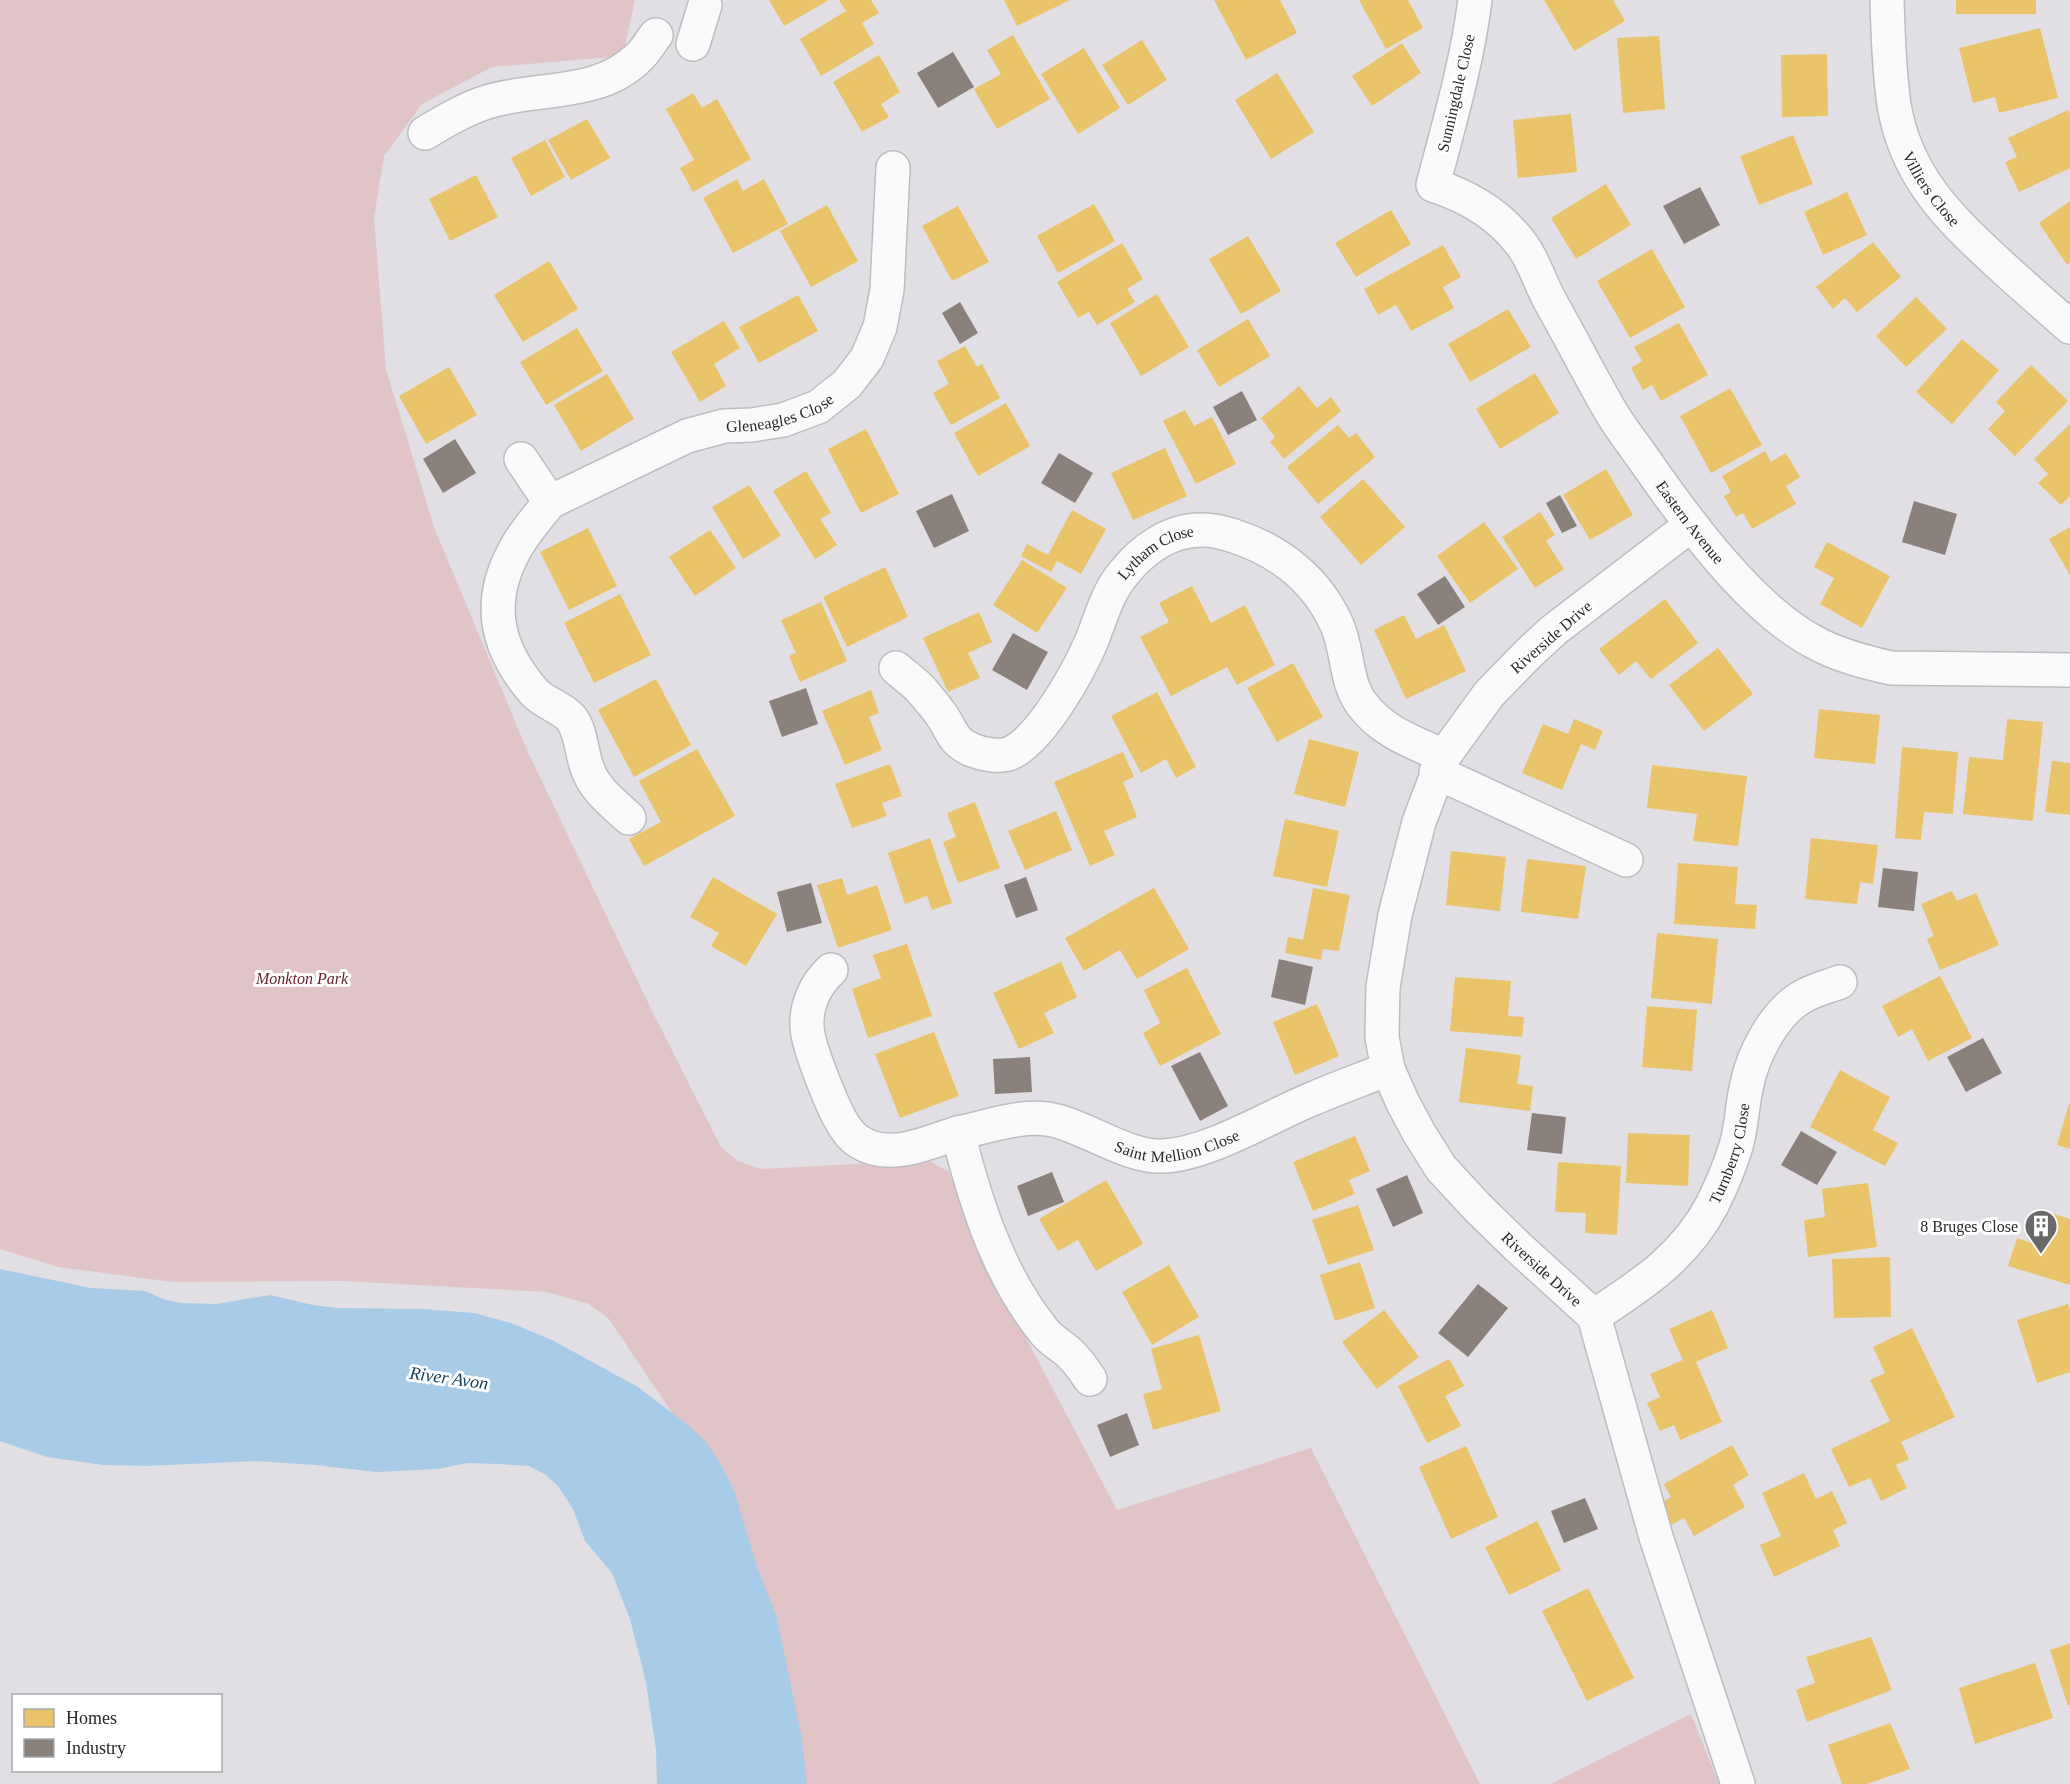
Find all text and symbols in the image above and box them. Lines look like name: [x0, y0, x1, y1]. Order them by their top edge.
street label: Sunningdale Close: [1434, 32, 1479, 154]
street label: Villiers Close: [1900, 148, 1963, 229]
street label: Gleneagles Close: [726, 390, 836, 434]
street label: Eastern Avenue: [1653, 477, 1728, 567]
street label: Lytham Close: [1114, 522, 1195, 583]
street label: Riverside Drive: [1507, 597, 1595, 677]
park label: Monkton Park: [255, 970, 349, 987]
street label: Turnberry Close: [1705, 1102, 1752, 1206]
street label: Saint Mellion Close: [1112, 1126, 1242, 1165]
building icon: 8 Bruges Close: [2023, 1208, 2059, 1255]
place label: 8 Bruges Close: [1920, 1218, 2018, 1236]
street label: Riverside Drive: [1499, 1228, 1585, 1309]
water label: River Avon: [407, 1362, 490, 1393]
legend: [12, 1694, 222, 1772]
text: Homes: [66, 1708, 117, 1728]
text: Industry: [66, 1738, 126, 1758]

